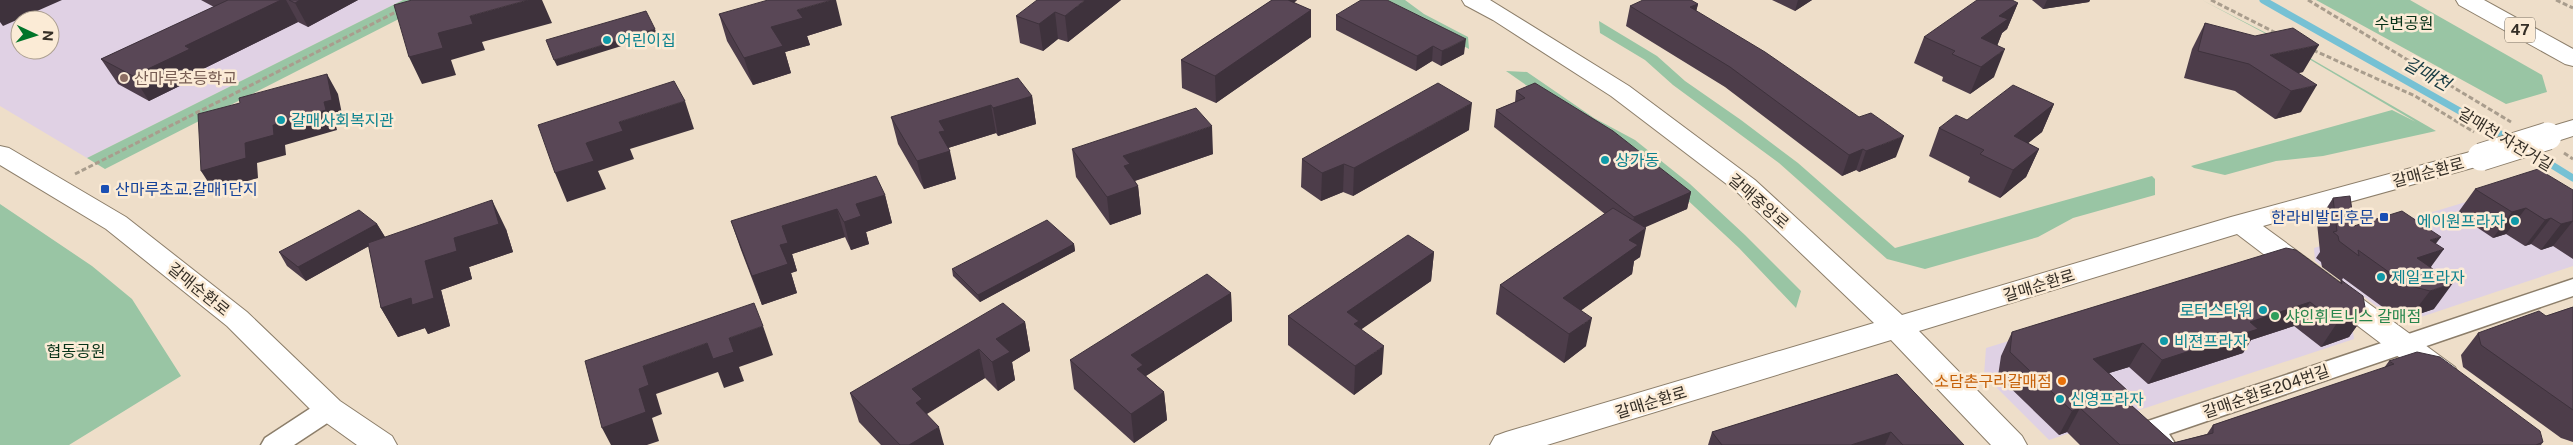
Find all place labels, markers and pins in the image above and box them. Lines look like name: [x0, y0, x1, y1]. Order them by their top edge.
place label: 어린이집: [617, 31, 676, 50]
marker: 어린이집: [601, 34, 613, 46]
place label: 산마루초등학교: [134, 69, 237, 88]
marker: 산마루초등학교: [118, 72, 130, 84]
place label: 갈매사회복지관: [291, 111, 394, 130]
marker: 갈매사회복지관: [275, 114, 287, 126]
place label: 상가동: [1615, 151, 1659, 170]
marker: 상가동: [1599, 154, 1611, 166]
place label: 산마루초교.갈매1단지: [115, 180, 258, 199]
marker: 산마루초교.갈매1단지: [99, 183, 111, 195]
place label: 한라비발디후문: [2271, 208, 2374, 227]
marker: 한라비발디후문: [2378, 211, 2390, 223]
place label: 에이원프라자: [2417, 212, 2505, 231]
marker: 에이원프라자: [2509, 215, 2521, 227]
place label: 제일프라자: [2391, 268, 2465, 287]
marker: 제일프라자: [2375, 271, 2387, 283]
place label: 로터스타워: [2179, 301, 2253, 320]
marker: 로터스타워: [2257, 304, 2269, 316]
place label: 샤인휘트니스 갈매점: [2285, 307, 2421, 326]
marker: 샤인휘트니스 갈매점: [2269, 310, 2281, 322]
place label: 비젼프라자: [2174, 332, 2248, 351]
marker: 비젼프라자: [2158, 335, 2170, 347]
place label: 소담촌구리갈매점: [1934, 372, 2052, 391]
marker: 소담촌구리갈매점: [2056, 375, 2068, 387]
place label: 신영프라자: [2070, 390, 2144, 409]
marker: 신영프라자: [2054, 393, 2066, 405]

